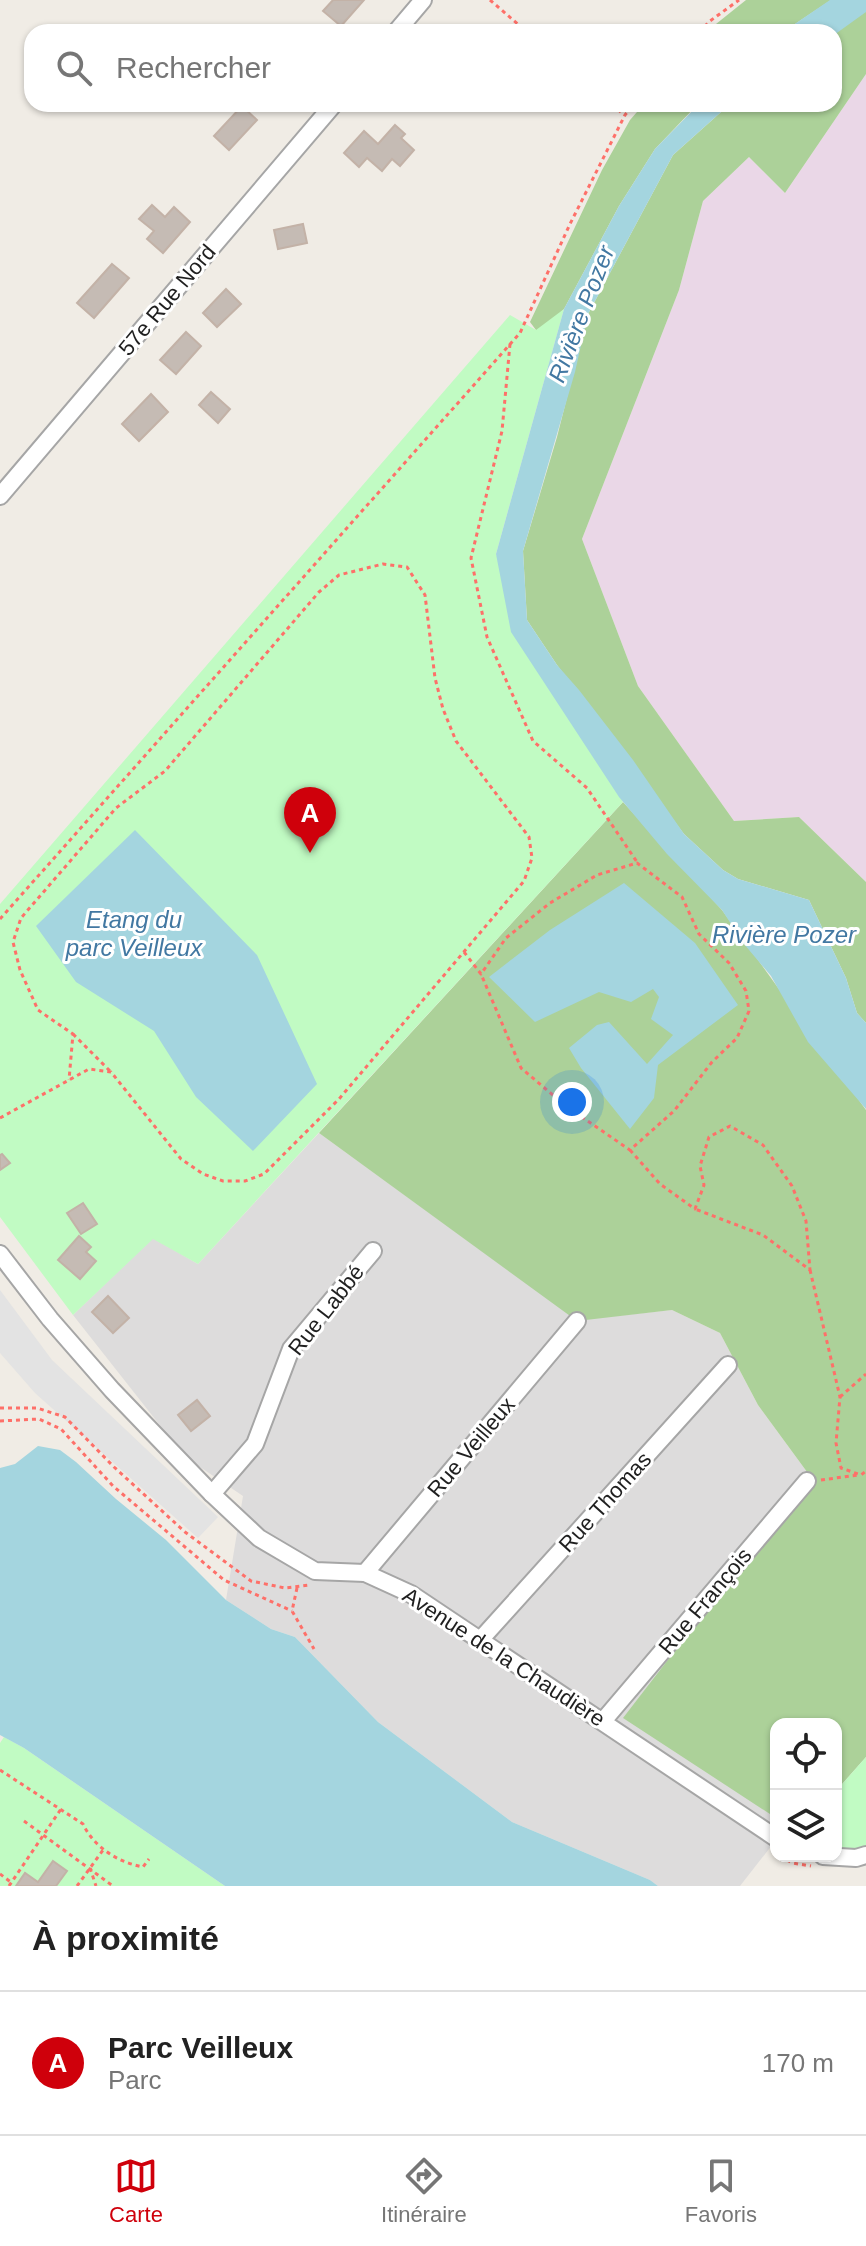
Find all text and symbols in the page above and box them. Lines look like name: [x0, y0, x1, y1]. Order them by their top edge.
search box: [24, 24, 842, 112]
icon: search: [52, 46, 96, 90]
text: Rechercher: [116, 51, 271, 84]
street label: 57e Rue Nord: [113, 239, 221, 361]
water label: Rivière Pozer: [543, 241, 620, 386]
pin: A: [284, 787, 336, 853]
water label: Etang du parc Veilleux: [65, 906, 203, 961]
water label: Rivière Pozer: [712, 921, 857, 948]
your location: [552, 1082, 592, 1122]
street label: Rue Labbé: [283, 1260, 369, 1360]
street label: Rue Veilleux: [422, 1392, 520, 1502]
street label: Rue Thomas: [554, 1447, 656, 1557]
street label: Rue François: [653, 1543, 757, 1659]
street label: Avenue de la Chaudière: [398, 1582, 610, 1732]
map controls: [770, 1718, 842, 1862]
button: locate: [770, 1718, 842, 1790]
button: layers: [770, 1790, 842, 1862]
text: À proximité: [32, 1919, 219, 1957]
text: Parc Veilleux: [108, 2031, 293, 2064]
text: A: [49, 2048, 67, 2078]
text: 170 m: [762, 2048, 834, 2078]
text: Parc: [108, 2065, 161, 2095]
tab: Carte: [109, 2154, 163, 2228]
tab: Itinéraire: [381, 2154, 467, 2228]
tab: Favoris: [685, 2154, 757, 2228]

